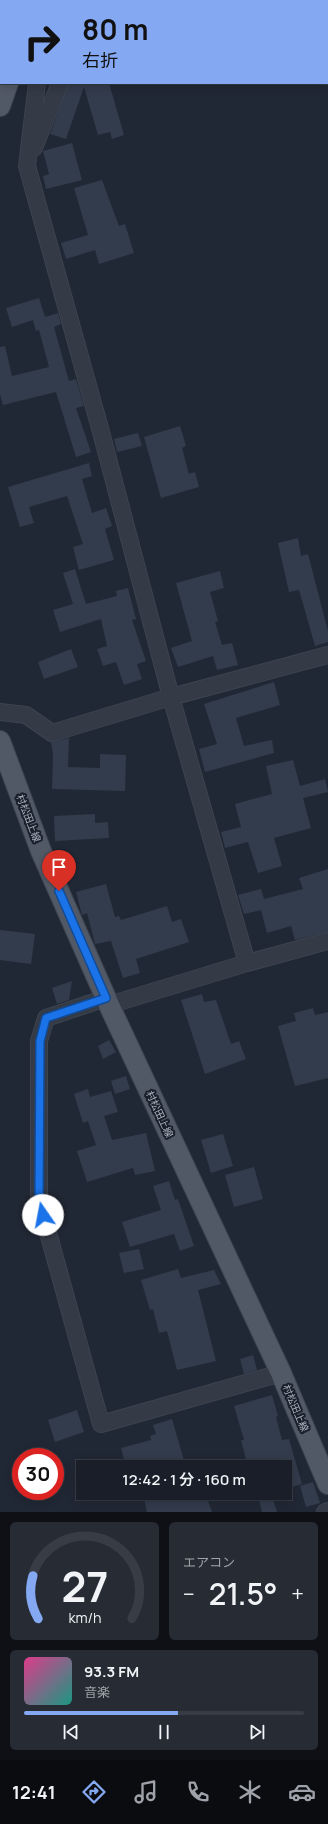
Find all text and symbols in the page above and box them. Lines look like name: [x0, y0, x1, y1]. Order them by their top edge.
text: 80 m: [82, 10, 148, 48]
icon: right: [16, 16, 68, 68]
text: 右折: [82, 48, 118, 72]
street label: 村松田上線: [14, 792, 44, 844]
pin: [42, 850, 76, 891]
icon: arrive: [48, 856, 70, 878]
street label: 村松田上線: [143, 1088, 177, 1140]
position arrow: [22, 1194, 64, 1236]
street label: 村松田上線: [280, 1382, 312, 1434]
speed limit sign: 30: [12, 1448, 64, 1500]
text: 12:42 · 1 分 · 160 m: [122, 1469, 246, 1490]
text: エアコン: [183, 1553, 235, 1571]
text: 27: [61, 1558, 108, 1614]
text: 21.5°: [209, 1573, 277, 1614]
text: −: [183, 1579, 195, 1609]
text: +: [291, 1579, 304, 1609]
text: km/h: [68, 1608, 101, 1627]
text: 93.3 FM: [84, 1661, 139, 1682]
text: 音楽: [84, 1683, 110, 1701]
icon: previous: [60, 1721, 82, 1743]
icon: pause: [153, 1721, 175, 1743]
icon: next: [246, 1721, 268, 1743]
icon: directions: [80, 1778, 108, 1806]
icon: music: [132, 1778, 160, 1806]
icon: phone: [184, 1778, 212, 1806]
icon: climate: [236, 1778, 264, 1806]
icon: car: [288, 1778, 316, 1806]
text: 12:41: [12, 1780, 56, 1804]

